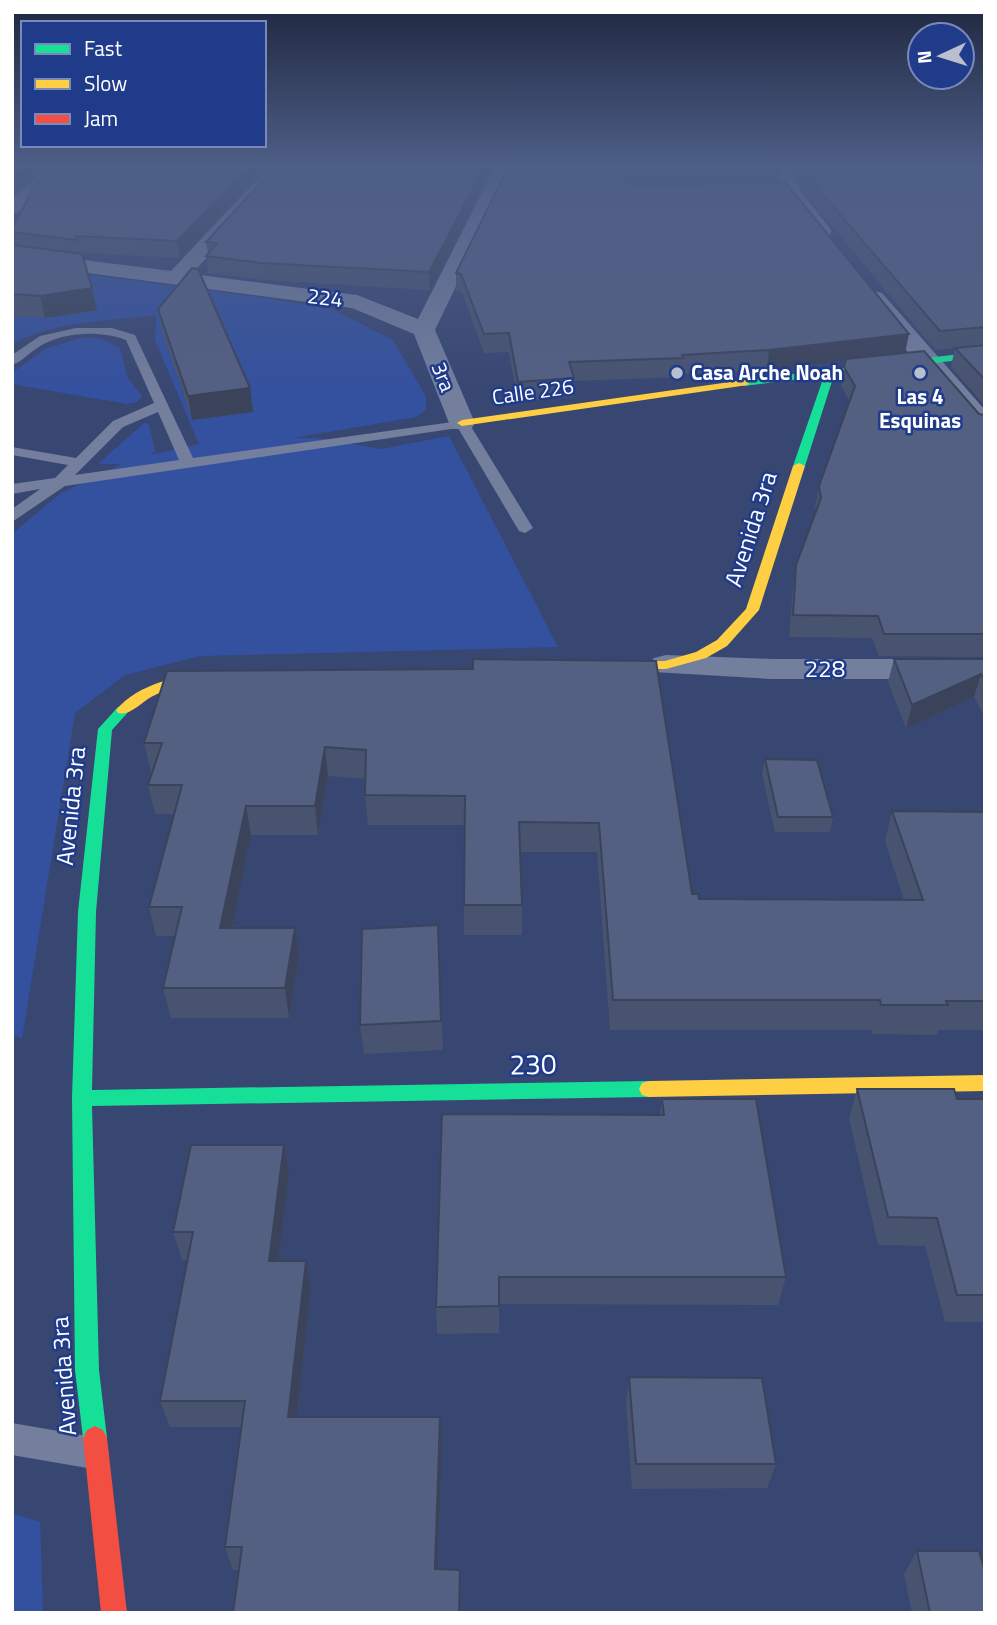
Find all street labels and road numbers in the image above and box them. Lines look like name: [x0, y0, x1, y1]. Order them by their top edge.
street label: 224: [306, 279, 345, 315]
street label: 3ra: [424, 357, 464, 397]
street label: Calle 226: [490, 369, 576, 413]
street label: Avenida 3ra: [715, 466, 786, 591]
street label: 228: [805, 650, 845, 686]
street label: Avenida 3ra: [46, 745, 94, 867]
street label: 230: [509, 1042, 557, 1085]
street label: Avenida 3ra: [41, 1315, 85, 1437]

